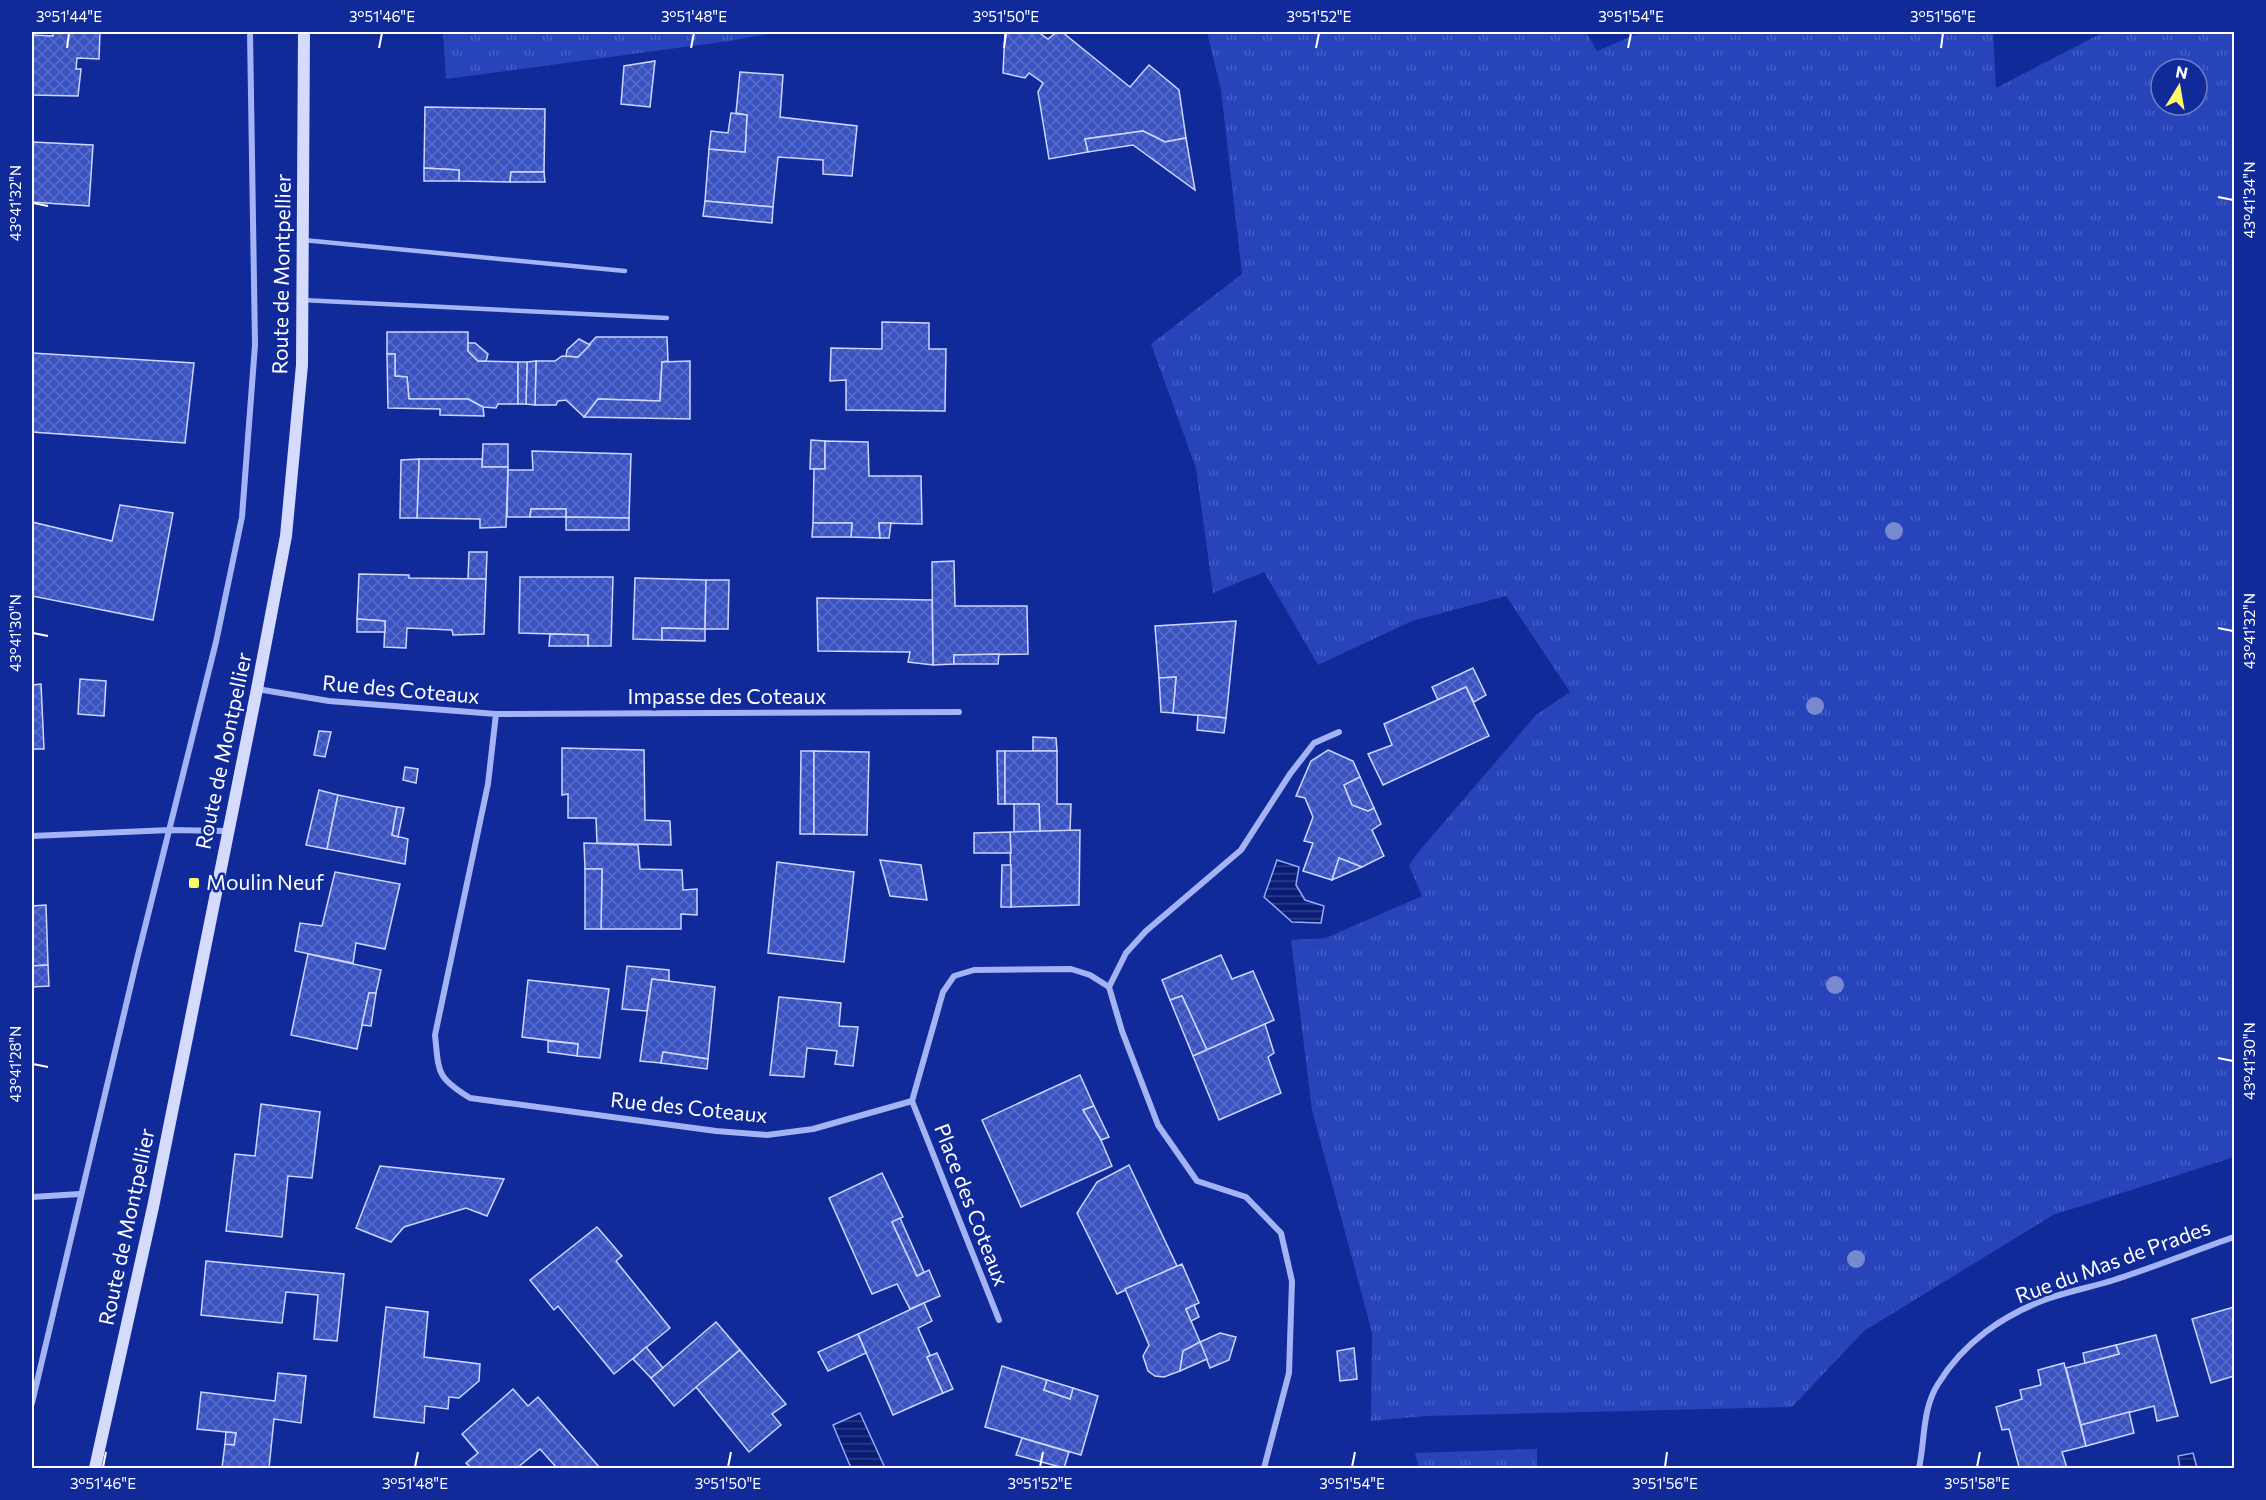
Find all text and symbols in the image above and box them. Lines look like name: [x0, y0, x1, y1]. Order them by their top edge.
text: 3°51'44"E: [36, 7, 102, 25]
text: 3°51'46"E: [349, 7, 415, 25]
text: 3°51'48"E: [661, 7, 727, 25]
text: 3°51'50"E: [973, 7, 1039, 25]
text: 3°51'52"E: [1286, 7, 1352, 25]
text: 3°51'54"E: [1598, 7, 1664, 25]
text: 3°51'56"E: [1910, 7, 1976, 25]
north arrow: [2149, 57, 2209, 117]
text: N: [2174, 61, 2190, 82]
text: 43°41'34"N: [2240, 161, 2258, 239]
text: 43°41'32"N: [6, 165, 24, 241]
street label: Route de Montpellier: [266, 173, 295, 375]
text: 43°41'32"N: [2240, 593, 2258, 669]
text: 43°41'30"N: [6, 594, 24, 672]
street label: Route de Montpellier: [189, 650, 256, 851]
street label: Rue des Coteaux: [321, 669, 481, 708]
street label: Impasse des Coteaux: [628, 683, 826, 708]
place label: Moulin Neuf: [206, 869, 325, 894]
marker: Moulin Neuf: [187, 876, 201, 890]
text: 43°41'30"N: [2240, 1022, 2258, 1100]
text: 43°41'28"N: [6, 1026, 24, 1102]
street label: Rue des Coteaux: [609, 1086, 769, 1127]
street label: Place des Coteaux: [930, 1120, 1015, 1289]
street label: Route de Montpellier: [92, 1126, 159, 1327]
street label: Rue du Mas de Prades: [2012, 1214, 2213, 1307]
text: 3°51'46"E: [70, 1474, 136, 1492]
text: 3°51'48"E: [382, 1474, 448, 1492]
text: 3°51'50"E: [695, 1474, 761, 1492]
text: 3°51'52"E: [1007, 1474, 1073, 1492]
text: 3°51'54"E: [1319, 1474, 1385, 1492]
text: 3°51'56"E: [1632, 1474, 1698, 1492]
text: 3°51'58"E: [1944, 1474, 2010, 1492]

